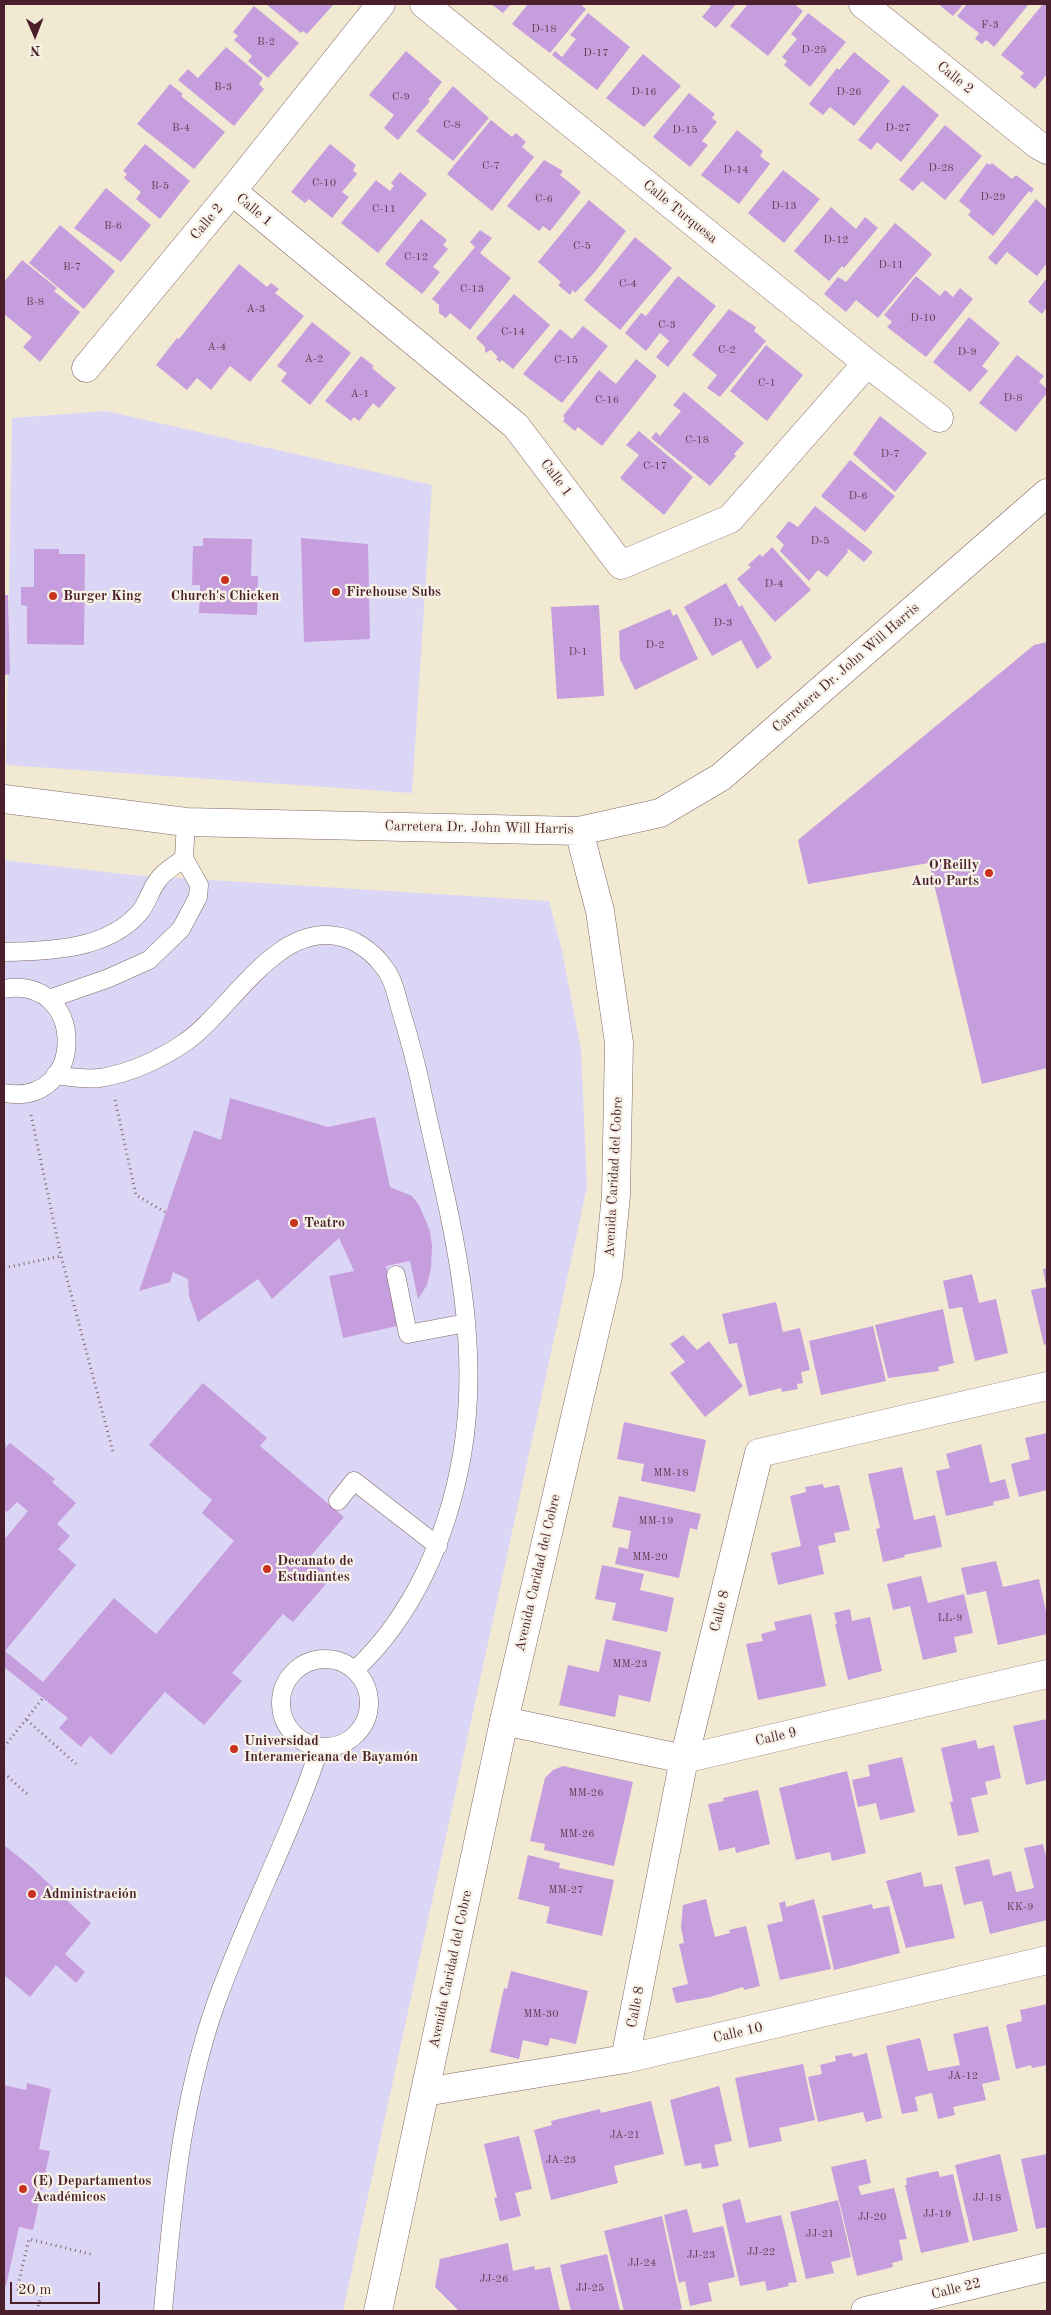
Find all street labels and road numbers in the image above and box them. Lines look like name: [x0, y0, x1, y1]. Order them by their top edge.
street label: Calle 2: [933, 58, 977, 98]
street label: Calle Turquesa: [639, 177, 721, 247]
street label: Calle 1: [232, 190, 276, 230]
street label: Calle 2: [187, 200, 227, 244]
street label: Calle 1: [537, 456, 575, 500]
street label: Carretera Dr. John Will Harris: [769, 600, 923, 736]
street label: Carretera Dr. John Will Harris: [384, 818, 574, 838]
street label: Avenida Caridad del Cobre: [601, 1096, 627, 1258]
street label: Avenida Caridad del Cobre: [512, 1493, 564, 1653]
street label: Calle 8: [707, 1588, 733, 1634]
street label: Calle 9: [753, 1724, 799, 1750]
street label: Avenida Caridad del Cobre: [426, 1889, 476, 2049]
street label: Calle 8: [624, 1985, 648, 2029]
street label: Calle 10: [712, 2019, 764, 2047]
street label: Calle 22: [929, 2275, 983, 2303]

